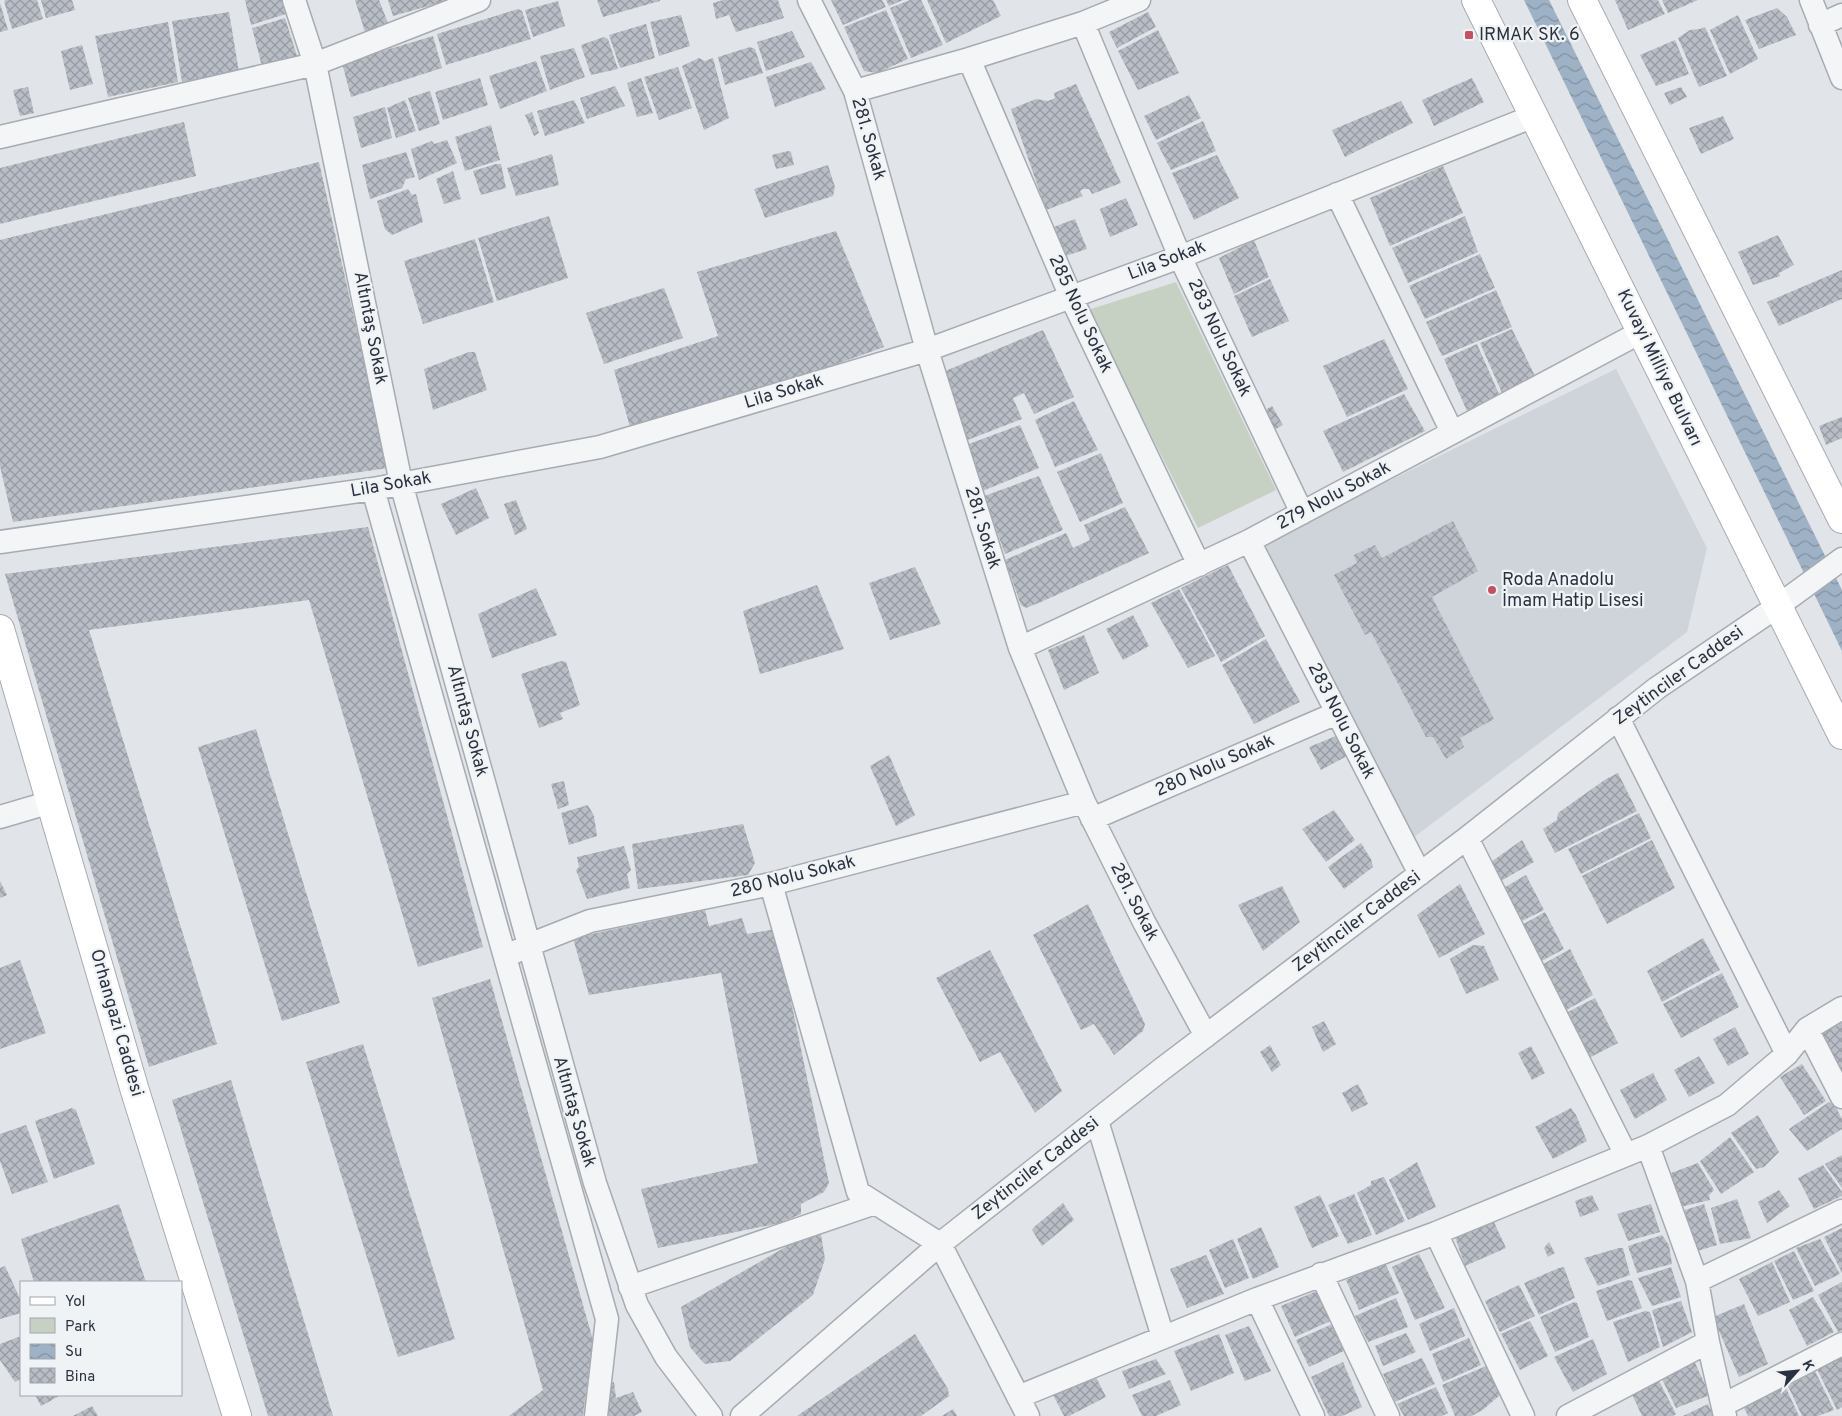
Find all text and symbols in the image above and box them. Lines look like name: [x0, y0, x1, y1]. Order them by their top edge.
place label: IRMAK SK. 6: [1479, 24, 1580, 47]
marker: IRMAK SK. 6: [1463, 29, 1475, 41]
street label: 281. Sokak: [845, 95, 891, 183]
street label: Lila Sokak: [1125, 236, 1209, 286]
street label: 285 Nolu Sokak: [1043, 251, 1117, 377]
street label: Altıntaş Sokak: [348, 269, 392, 387]
street label: 283 Nolu Sokak: [1182, 275, 1256, 401]
street label: Kuvayi Milliye Bulvarı: [1611, 286, 1707, 450]
street label: Lila Sokak: [742, 369, 826, 415]
street label: 279 Nolu Sokak: [1273, 456, 1395, 536]
street label: Lila Sokak: [349, 467, 433, 503]
street label: 281. Sokak: [959, 484, 1005, 572]
place label: Roda Anadolu İmam Hatip Lisesi: [1502, 569, 1644, 613]
marker: Roda Anadolu İmam Hatip Lisesi: [1486, 584, 1498, 596]
street label: Zeytinciler Caddesi: [1609, 621, 1749, 731]
street label: 283 Nolu Sokak: [1302, 659, 1380, 783]
street label: Altıntaş Sokak: [441, 662, 493, 780]
street label: 280 Nolu Sokak: [1152, 729, 1278, 803]
street label: 280 Nolu Sokak: [728, 850, 858, 904]
street label: 281. Sokak: [1104, 859, 1164, 945]
street label: Zeytinciler Caddesi: [1288, 866, 1426, 978]
street label: Orhangazi Caddesi: [84, 947, 148, 1099]
street label: Altıntaş Sokak: [547, 1054, 601, 1170]
street label: Zeytinciler Caddesi: [968, 1112, 1104, 1226]
legend: [20, 1281, 182, 1396]
text: Yol: [65, 1293, 86, 1312]
text: Park: [65, 1318, 96, 1337]
text: Su: [65, 1343, 82, 1362]
north arrow: [1772, 1346, 1822, 1396]
text: K: [1797, 1357, 1817, 1374]
text: Bina: [65, 1368, 95, 1387]

